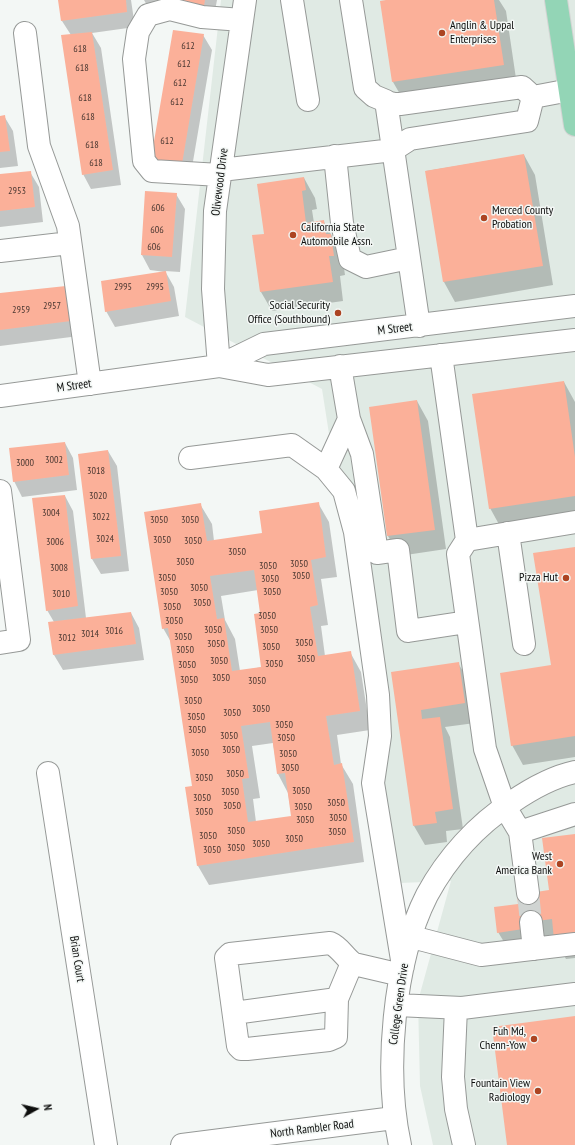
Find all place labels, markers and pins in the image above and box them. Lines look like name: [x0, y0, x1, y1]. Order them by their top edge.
place label: Anglin & Uppal Enterprises: [450, 19, 514, 47]
marker: Anglin & Uppal Enterprises: [437, 28, 447, 38]
place label: Merced County Probation: [492, 204, 553, 232]
marker: Merced County Probation: [479, 213, 489, 223]
place label: California State Automobile Assn.: [301, 221, 373, 249]
marker: California State Automobile Assn.: [288, 230, 298, 240]
place label: Social Security Office (Southbound): [248, 299, 330, 327]
marker: Social Security Office (Southbound): [333, 308, 343, 318]
place label: Pizza Hut: [519, 571, 558, 585]
marker: Pizza Hut: [561, 573, 571, 583]
place label: West America Bank: [496, 850, 552, 878]
marker: West America Bank: [555, 859, 565, 869]
place label: Fuh Md, Chenn-Yow: [480, 1025, 526, 1053]
marker: Fuh Md, Chenn-Yow: [529, 1034, 539, 1044]
place label: Fountain View Radiology: [471, 1077, 530, 1105]
marker: Fountain View Radiology: [533, 1086, 543, 1096]

